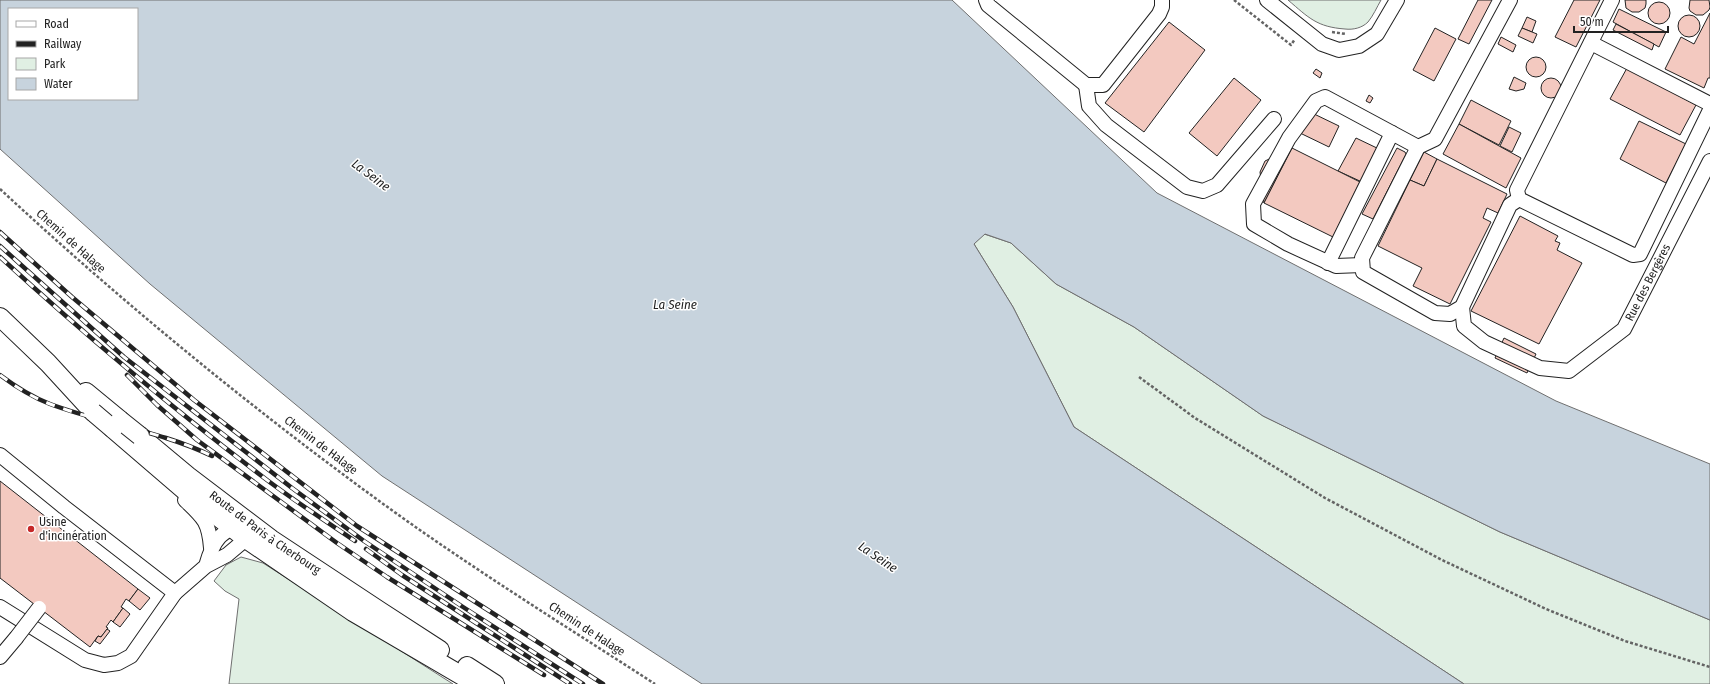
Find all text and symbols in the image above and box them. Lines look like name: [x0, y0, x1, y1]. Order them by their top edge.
legend: [8, 8, 138, 100]
scale bar: [1574, 8, 1668, 34]
text: 50 m: [1580, 15, 1604, 29]
text: Road: [44, 17, 69, 31]
text: Railway: [44, 37, 82, 51]
text: Park: [44, 57, 66, 71]
text: Water: [44, 77, 73, 91]
water label: La Seine: [349, 156, 393, 194]
street label: Chemin de Halage: [34, 206, 108, 276]
street label: Rue des Bergères: [1622, 242, 1673, 323]
water label: La Seine: [653, 297, 697, 312]
street label: Chemin de Halage: [282, 413, 360, 477]
street label: Route de Paris à Cherbourg: [207, 488, 324, 577]
place label: Usine d'incinération: [39, 515, 107, 543]
marker: Usine d'incinération: [26, 524, 36, 534]
water label: La Seine: [856, 539, 900, 575]
street label: Chemin de Halage: [546, 599, 628, 659]

